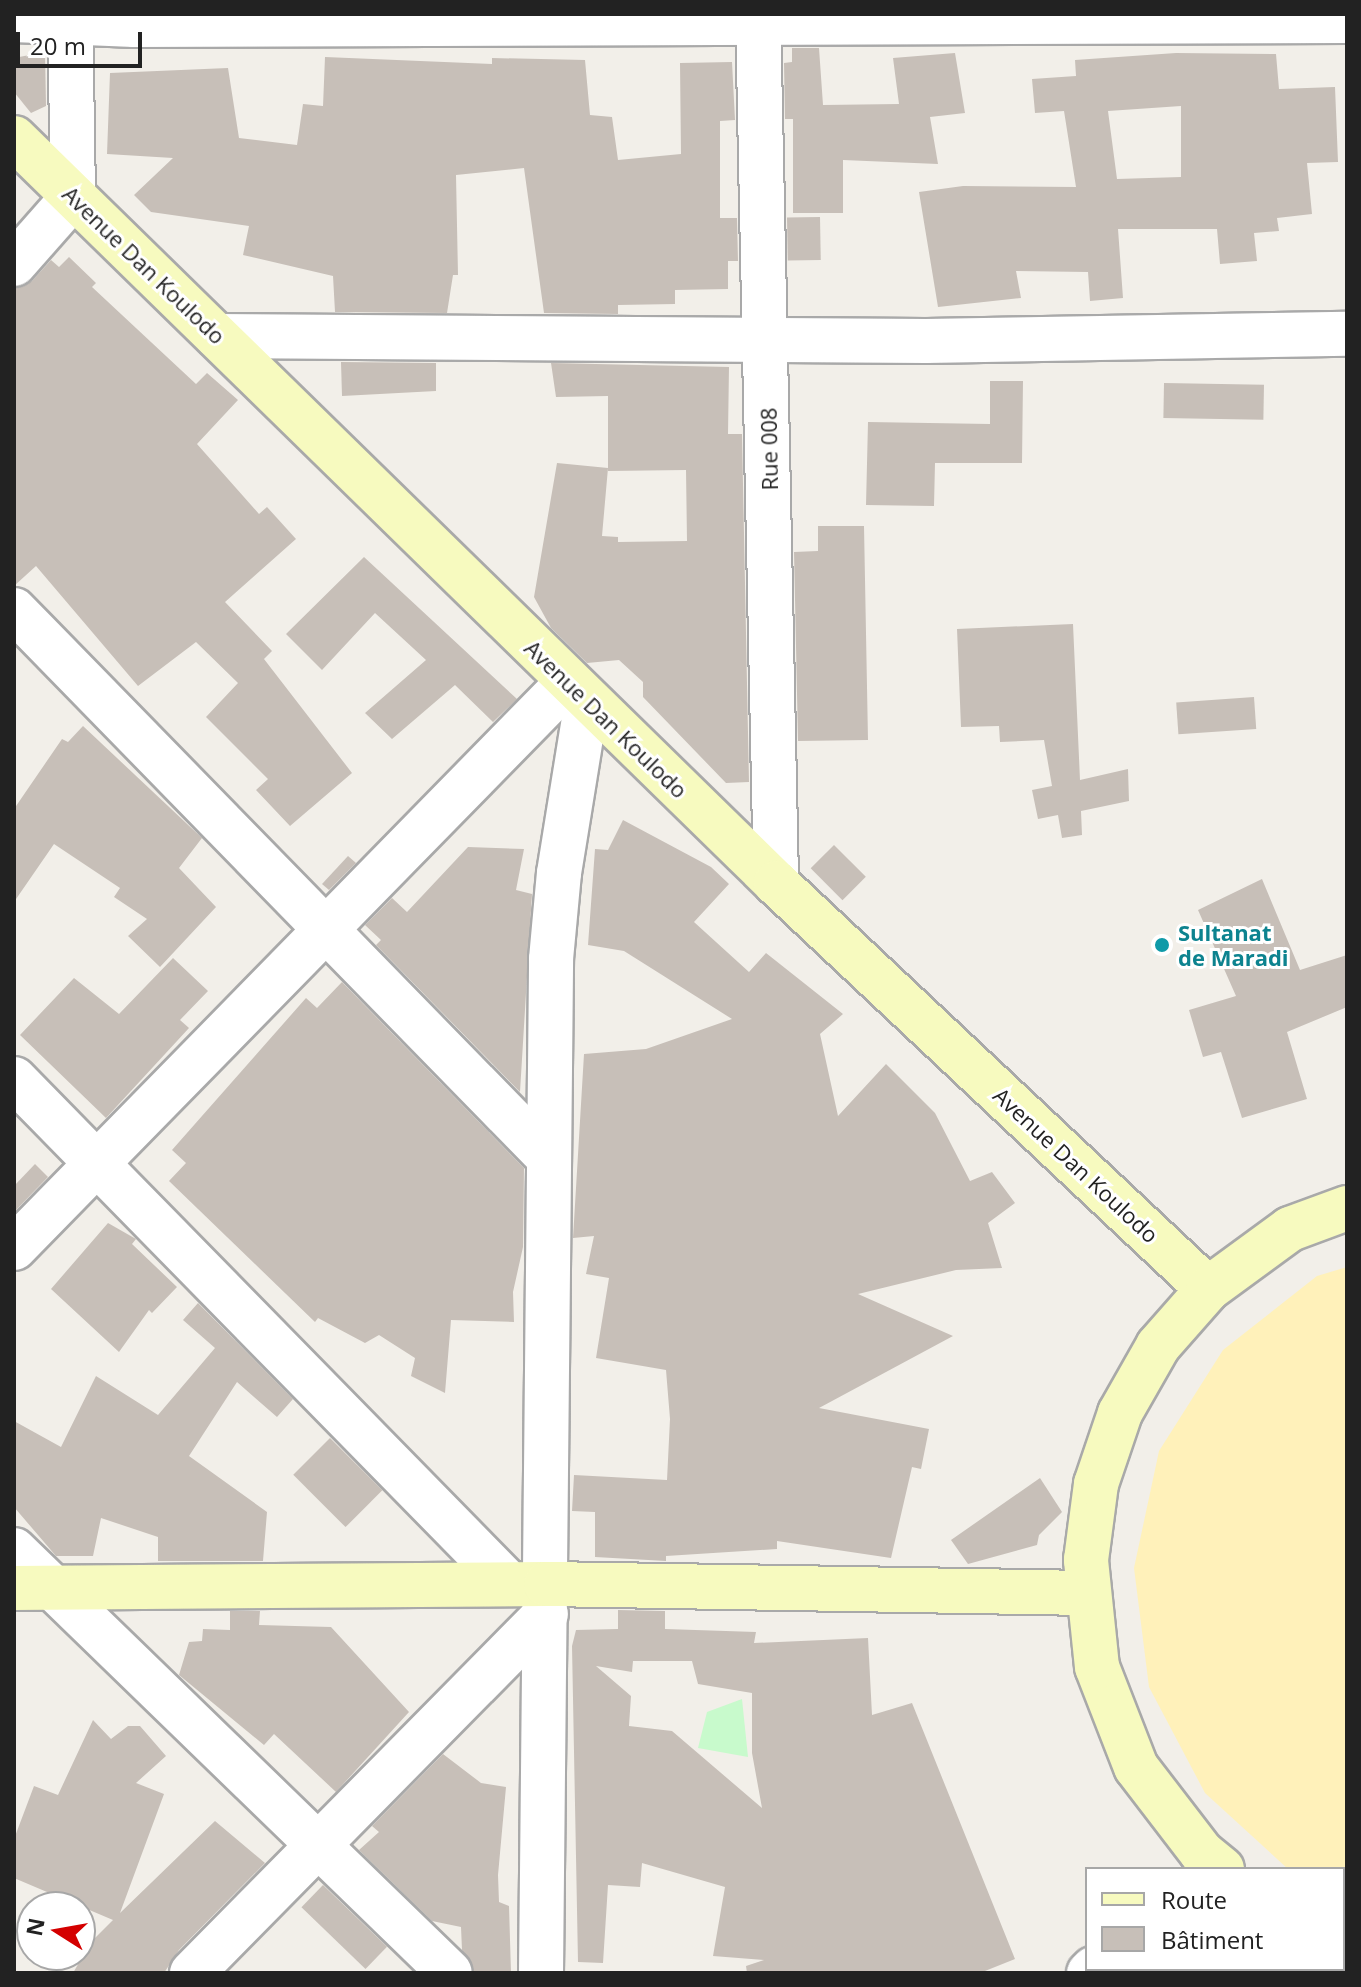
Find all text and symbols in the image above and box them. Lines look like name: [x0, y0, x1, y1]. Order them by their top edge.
scale bar: [20, 16, 146, 66]
text: 20 m: [30, 29, 86, 62]
street label: Avenue Dan Koulodo: [57, 181, 231, 349]
street label: Rue 008: [755, 407, 783, 491]
street label: Avenue Dan Koulodo: [519, 635, 693, 803]
place label: Sultanat de Maradi: [1178, 919, 1289, 970]
marker: Sultanat de Maradi: [1153, 936, 1171, 954]
street label: Avenue Dan Koulodo: [988, 1082, 1164, 1248]
legend: [1085, 1867, 1345, 1971]
text: Route: [1161, 1883, 1227, 1916]
north arrow: [16, 1891, 96, 1971]
text: N: [18, 1915, 51, 1938]
text: Bâtiment: [1161, 1923, 1263, 1956]

